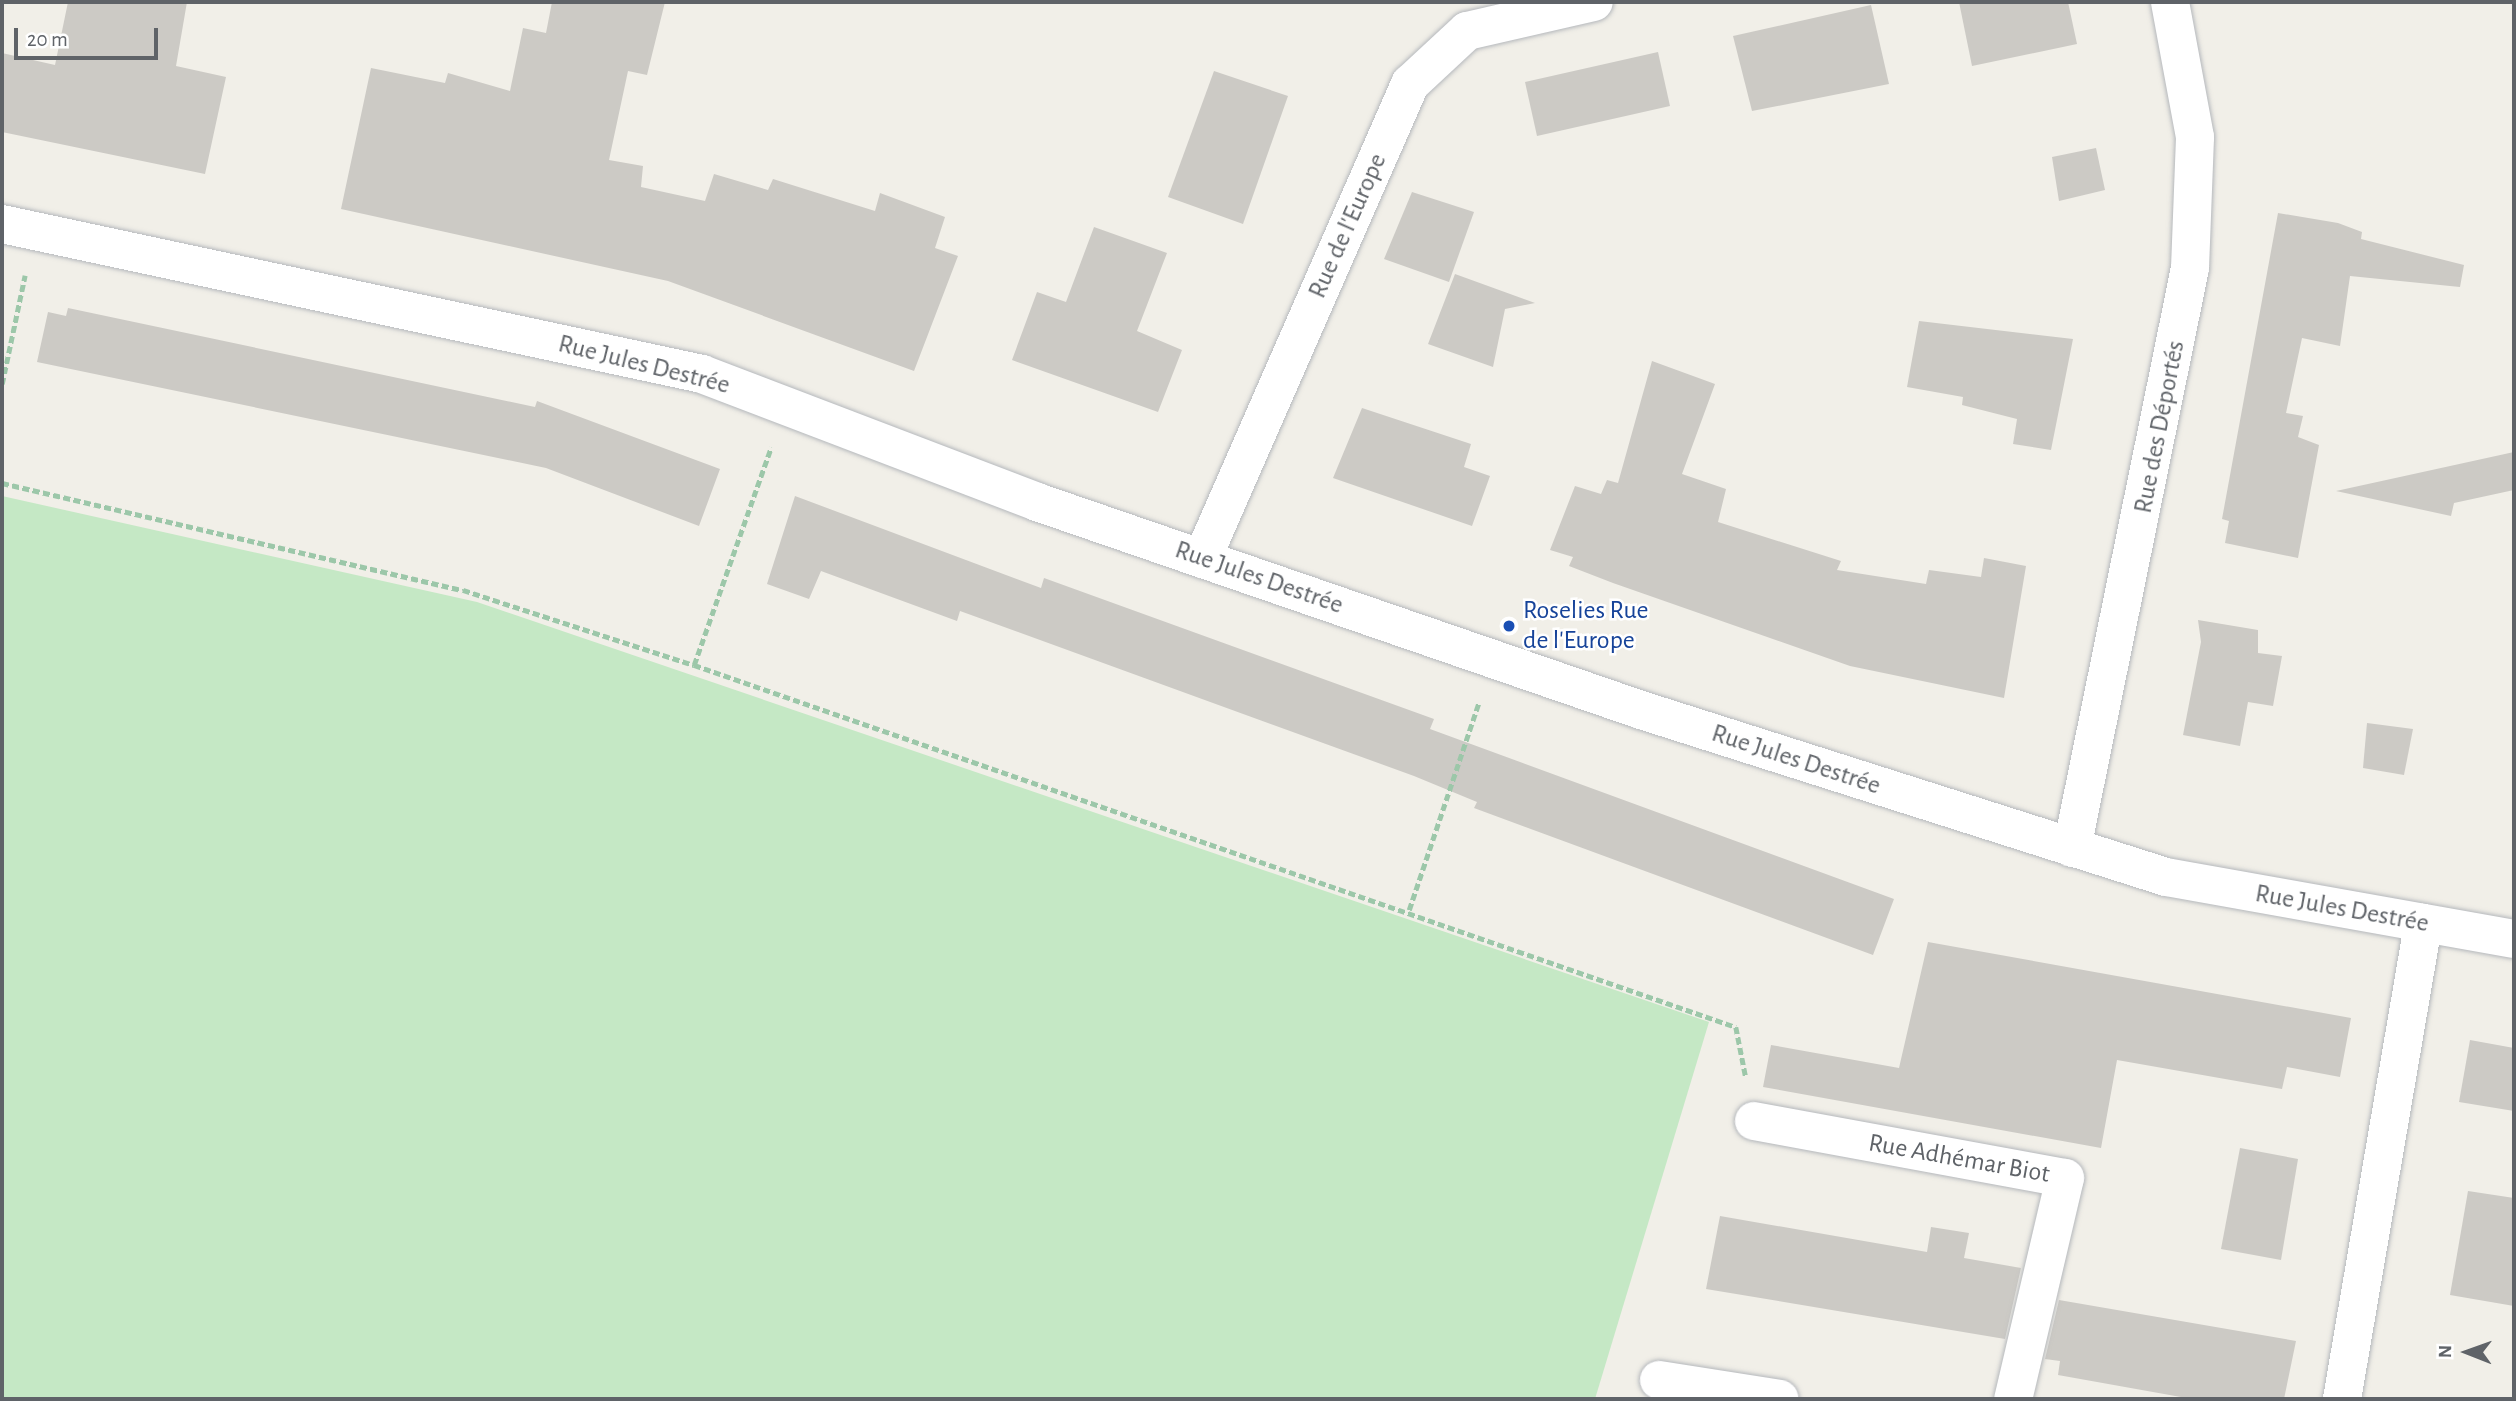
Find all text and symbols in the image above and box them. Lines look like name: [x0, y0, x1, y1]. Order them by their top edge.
scale bar: [18, 14, 161, 58]
text: 20 m: [27, 29, 68, 50]
street label: Rue de l'Europe: [1302, 149, 1394, 303]
street label: Rue Jules Destrée: [555, 329, 733, 401]
street label: Rue des Déportés: [2128, 338, 2192, 516]
street label: Rue Jules Destrée: [1171, 535, 1347, 621]
place label: Roselies Rue de l'Europe: [1523, 595, 1649, 656]
marker: Roselies Rue de l'Europe: [1501, 618, 1517, 634]
street label: Rue Jules Destrée: [1708, 718, 1884, 802]
street label: Rue Jules Destrée: [2253, 878, 2431, 940]
street label: Rue Adhémar Biot: [1866, 1128, 2052, 1190]
north arrow: [2432, 1317, 2502, 1387]
text: N: [2436, 1345, 2455, 1358]

